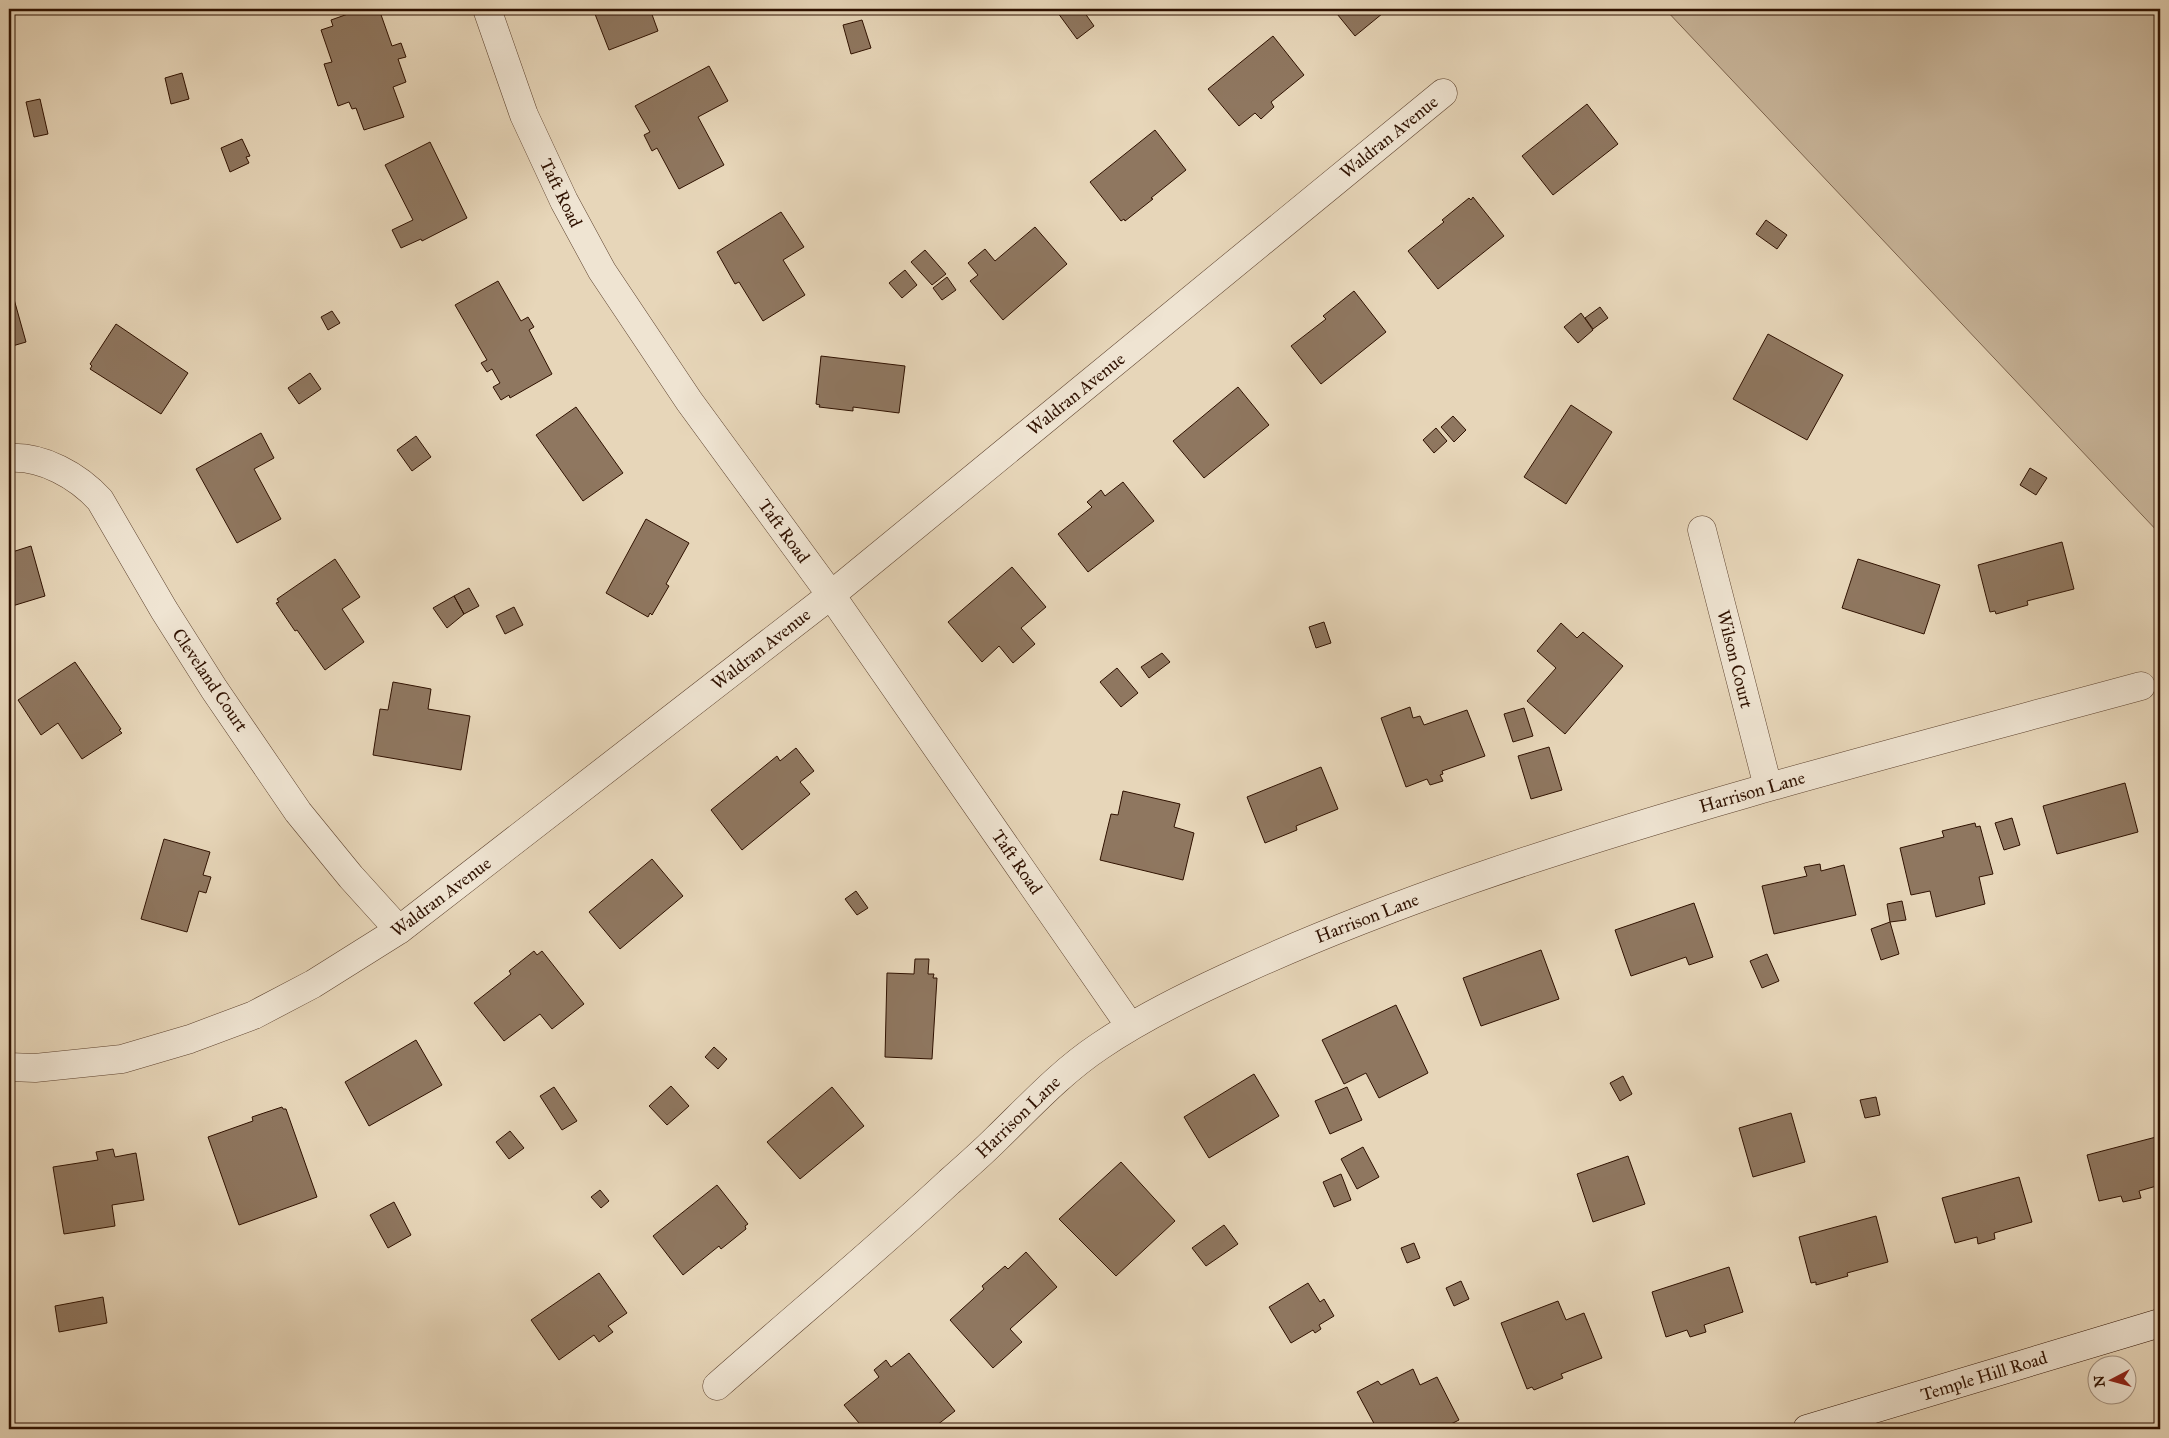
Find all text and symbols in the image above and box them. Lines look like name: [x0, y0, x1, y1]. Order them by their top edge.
street label: Waldran Avenue: [1336, 91, 1442, 183]
street label: Taft Road: [535, 155, 587, 231]
street label: Waldran Avenue: [1023, 348, 1129, 440]
street label: Taft Road: [753, 495, 815, 567]
street label: Waldran Avenue: [707, 603, 815, 695]
street label: Wilson Court: [1712, 608, 1758, 711]
street label: Cleveland Court: [167, 624, 253, 736]
street label: Harrison Lane: [1697, 766, 1807, 818]
street label: Taft Road: [987, 826, 1047, 898]
street label: Waldran Avenue: [387, 852, 495, 942]
street label: Harrison Lane: [1312, 888, 1422, 948]
street label: Harrison Lane: [971, 1071, 1065, 1163]
street label: Temple Hill Road: [1918, 1346, 2050, 1406]
north arrow: [2086, 1356, 2136, 1406]
text: N: [2090, 1374, 2109, 1388]

